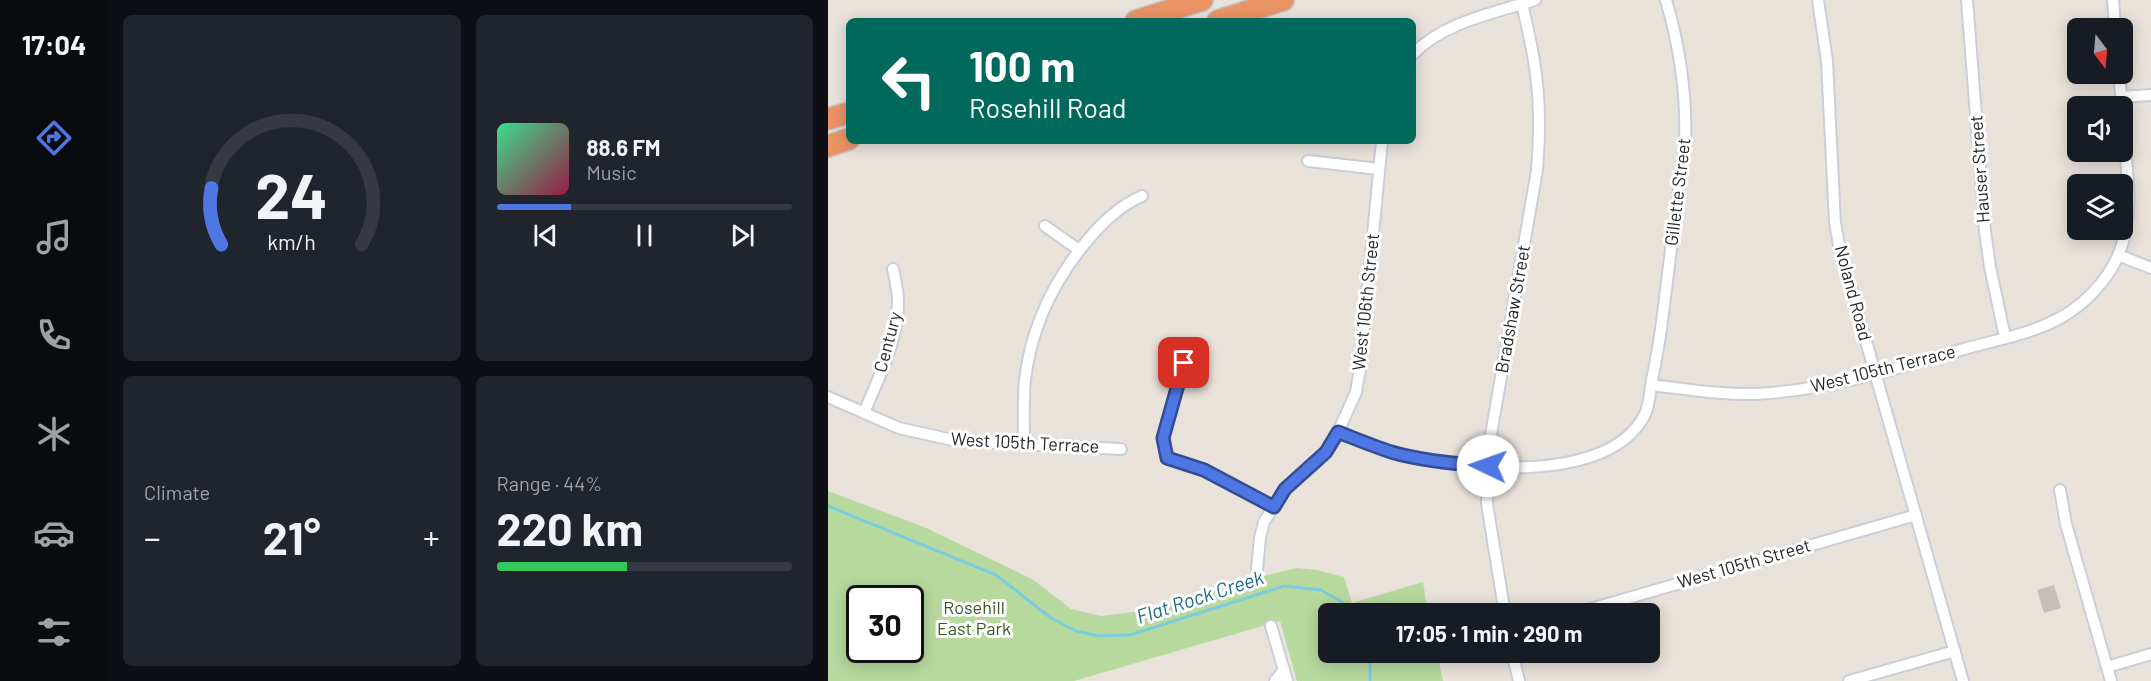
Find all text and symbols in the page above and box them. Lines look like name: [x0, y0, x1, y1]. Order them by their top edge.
north arrow: [2067, 18, 2133, 84]
map controls: [2067, 18, 2133, 240]
text: 17:04: [22, 28, 86, 60]
text: 100 m: [969, 40, 1075, 90]
icon: left: [870, 42, 948, 120]
text: Rosehill Road: [969, 91, 1127, 123]
button: sound: [2067, 96, 2133, 162]
street label: Hauser Street: [1964, 114, 1994, 224]
icon: directions: [33, 117, 75, 159]
text: 88.6 FM: [587, 134, 661, 160]
street label: Gillette Street: [1659, 137, 1695, 247]
text: 24: [255, 157, 328, 231]
text: Music: [587, 160, 637, 184]
button: layers: [2067, 174, 2133, 240]
icon: music: [33, 216, 75, 258]
icon: previous: [529, 219, 562, 252]
icon: pause: [628, 219, 661, 252]
icon: next: [726, 219, 759, 252]
text: km/h: [267, 229, 316, 254]
street label: West 106th Street: [1347, 232, 1383, 372]
street label: Bradshaw Street: [1490, 243, 1534, 375]
street label: Noland Road: [1831, 243, 1877, 343]
street label: Century: [868, 309, 906, 374]
icon: phone: [33, 314, 75, 356]
pin: [1158, 337, 1209, 388]
street label: West 105th Terrace: [1808, 339, 1957, 397]
icon: arrive: [1167, 346, 1200, 379]
icon: climate: [33, 413, 75, 455]
street label: West 105th Terrace: [950, 427, 1100, 457]
position arrow: [1456, 434, 1520, 498]
text: Range · 44%: [497, 471, 602, 495]
text: Climate: [144, 480, 210, 504]
text: 220 km: [497, 501, 643, 555]
text: 21°: [263, 510, 321, 564]
icon: car: [33, 512, 75, 554]
text: −: [144, 517, 161, 557]
text: +: [423, 517, 440, 557]
street label: West 105th Street: [1674, 533, 1813, 593]
water label: Flat Rock Creek: [1133, 564, 1267, 628]
speed limit sign: 30: [846, 585, 924, 663]
park label: Rosehill East Park: [937, 596, 1011, 639]
icon: filters: [33, 611, 75, 653]
text: 17:05 · 1 min · 290 m: [1396, 620, 1582, 646]

